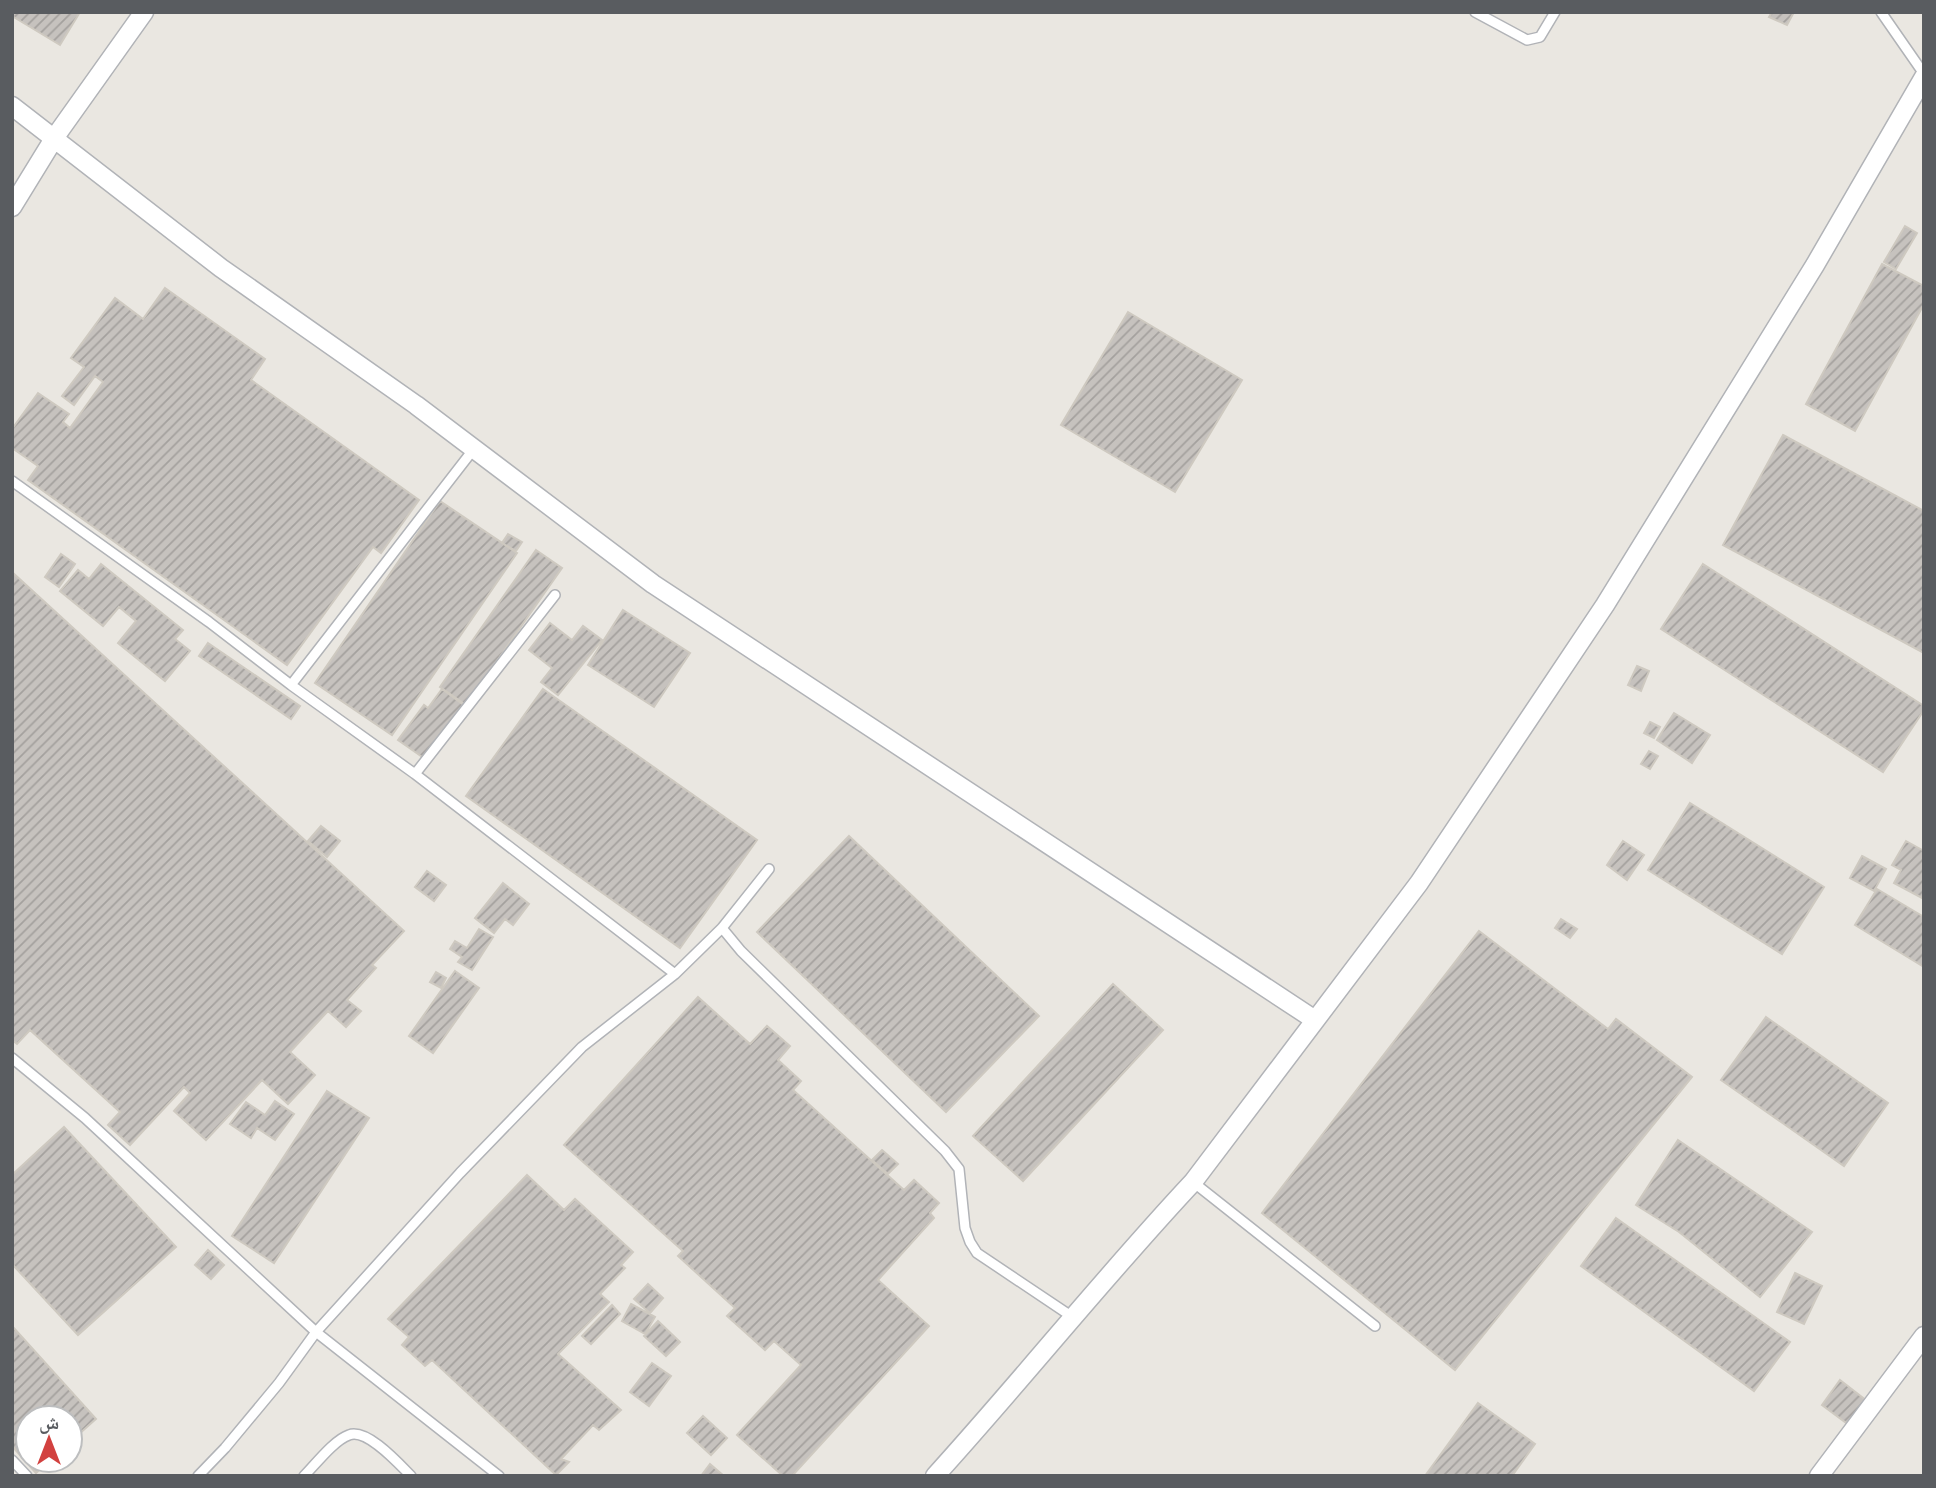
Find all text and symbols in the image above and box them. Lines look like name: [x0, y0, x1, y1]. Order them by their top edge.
north arrow: [14, 1404, 84, 1474]
text: ش: [39, 1411, 59, 1434]

